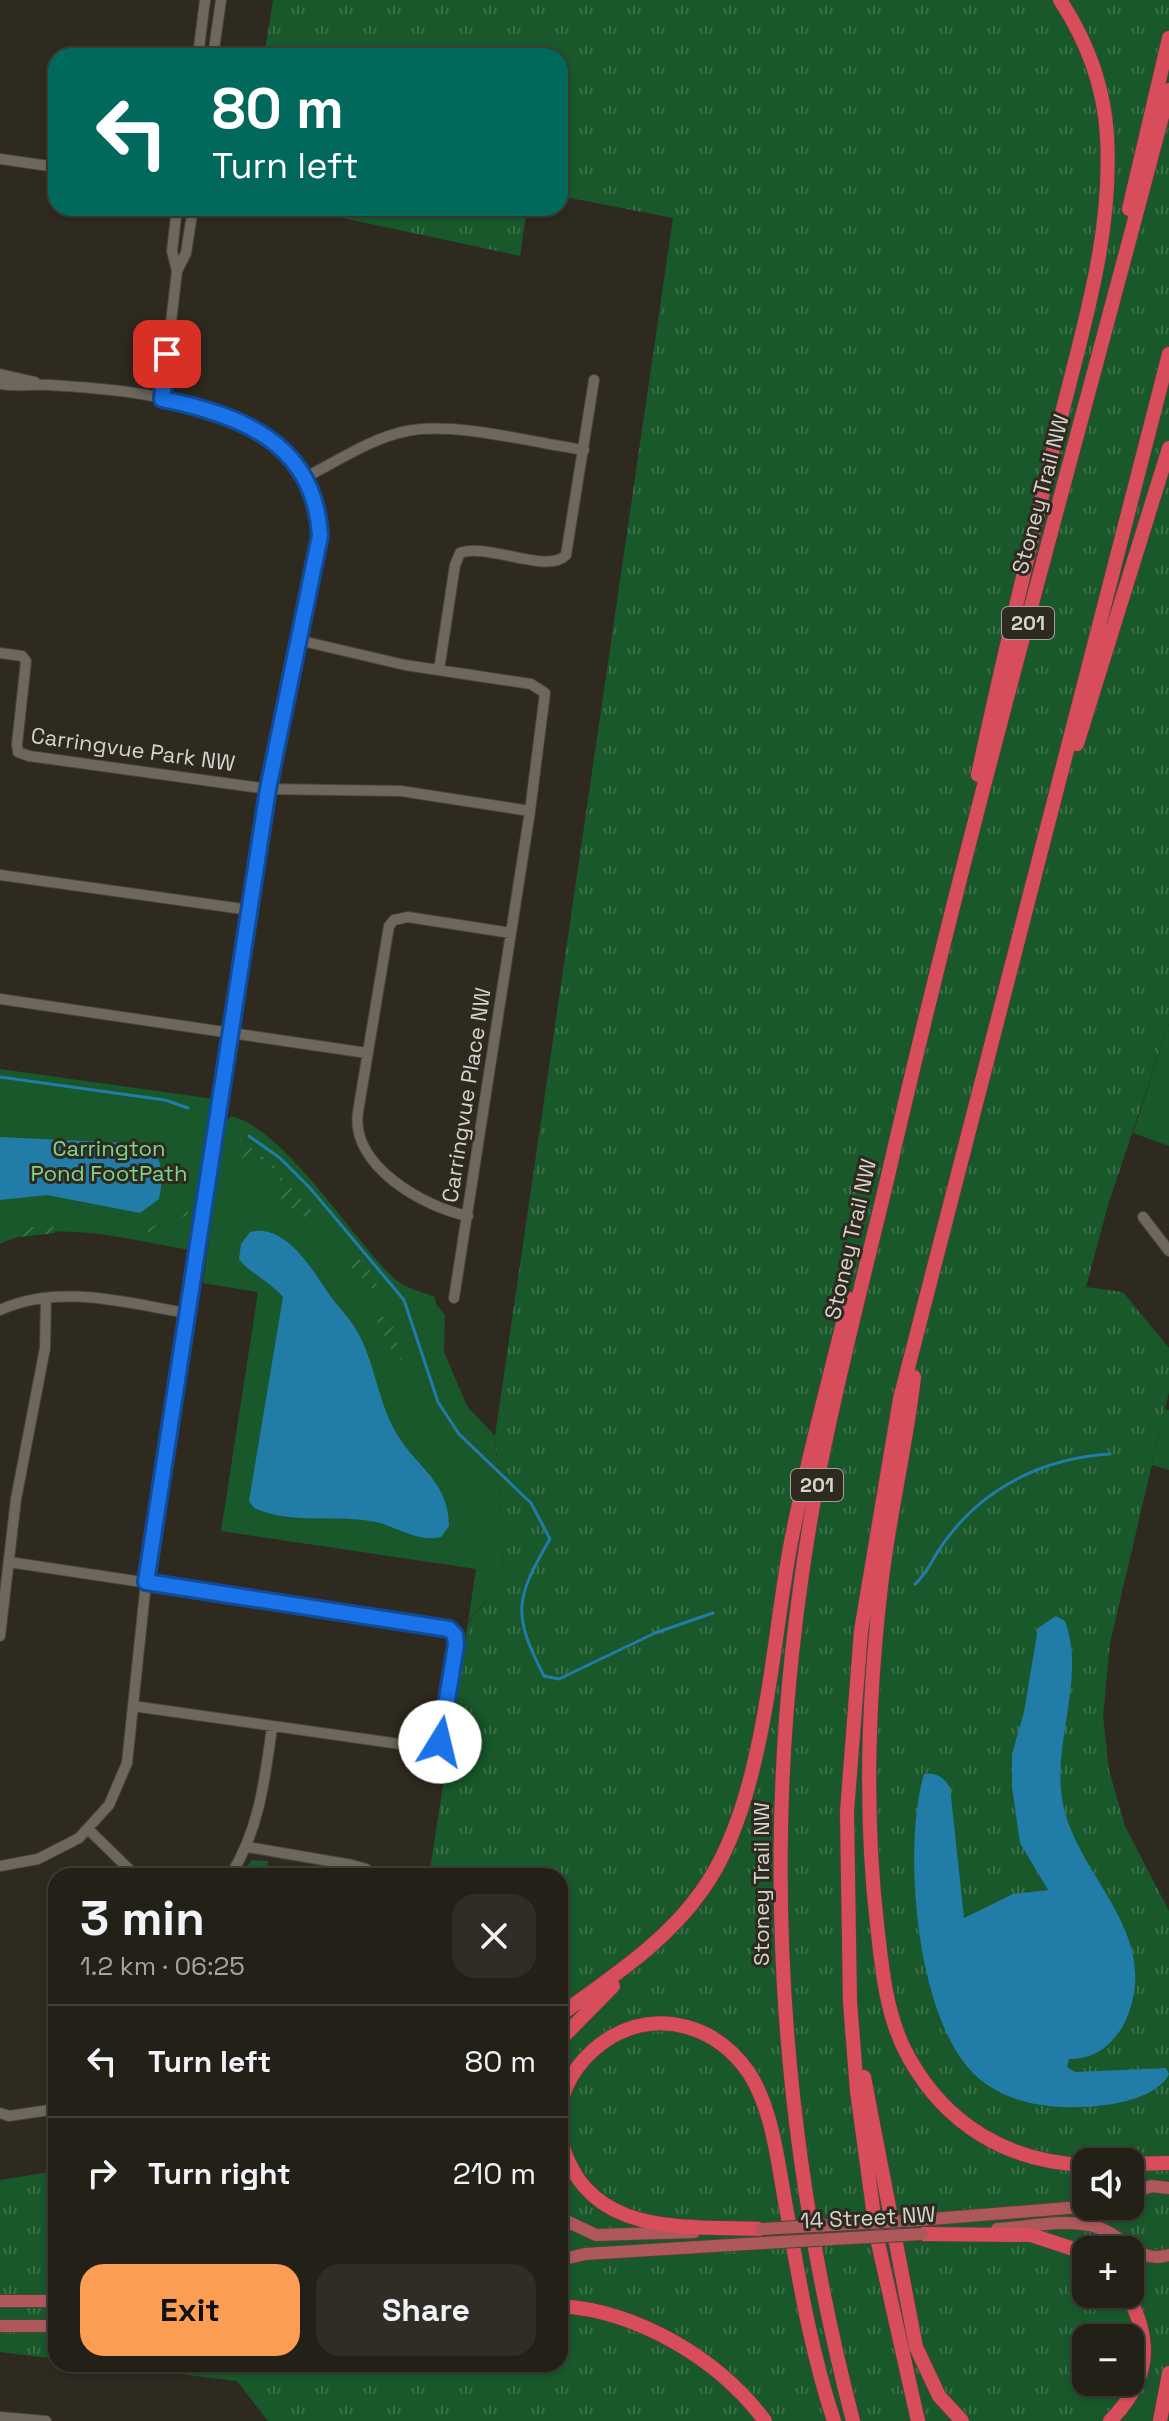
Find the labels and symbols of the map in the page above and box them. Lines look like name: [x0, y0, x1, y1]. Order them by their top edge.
pin: [133, 320, 201, 388]
street label: Stoney Trail NW: [1005, 411, 1075, 577]
road number: 201: [1002, 607, 1054, 639]
street label: Carringvue Park NW: [29, 721, 237, 777]
street label: Carringvue Place NW: [435, 986, 497, 1204]
park label: Carrington Pond FootPath: [31, 1134, 187, 1187]
street label: Stoney Trail NW: [818, 1156, 882, 1322]
road number: 201: [791, 1469, 843, 1501]
position arrow: [398, 1700, 482, 1784]
street label: Stoney Trail NW: [747, 1802, 775, 1966]
street label: 14 Street NW: [800, 2199, 936, 2235]

